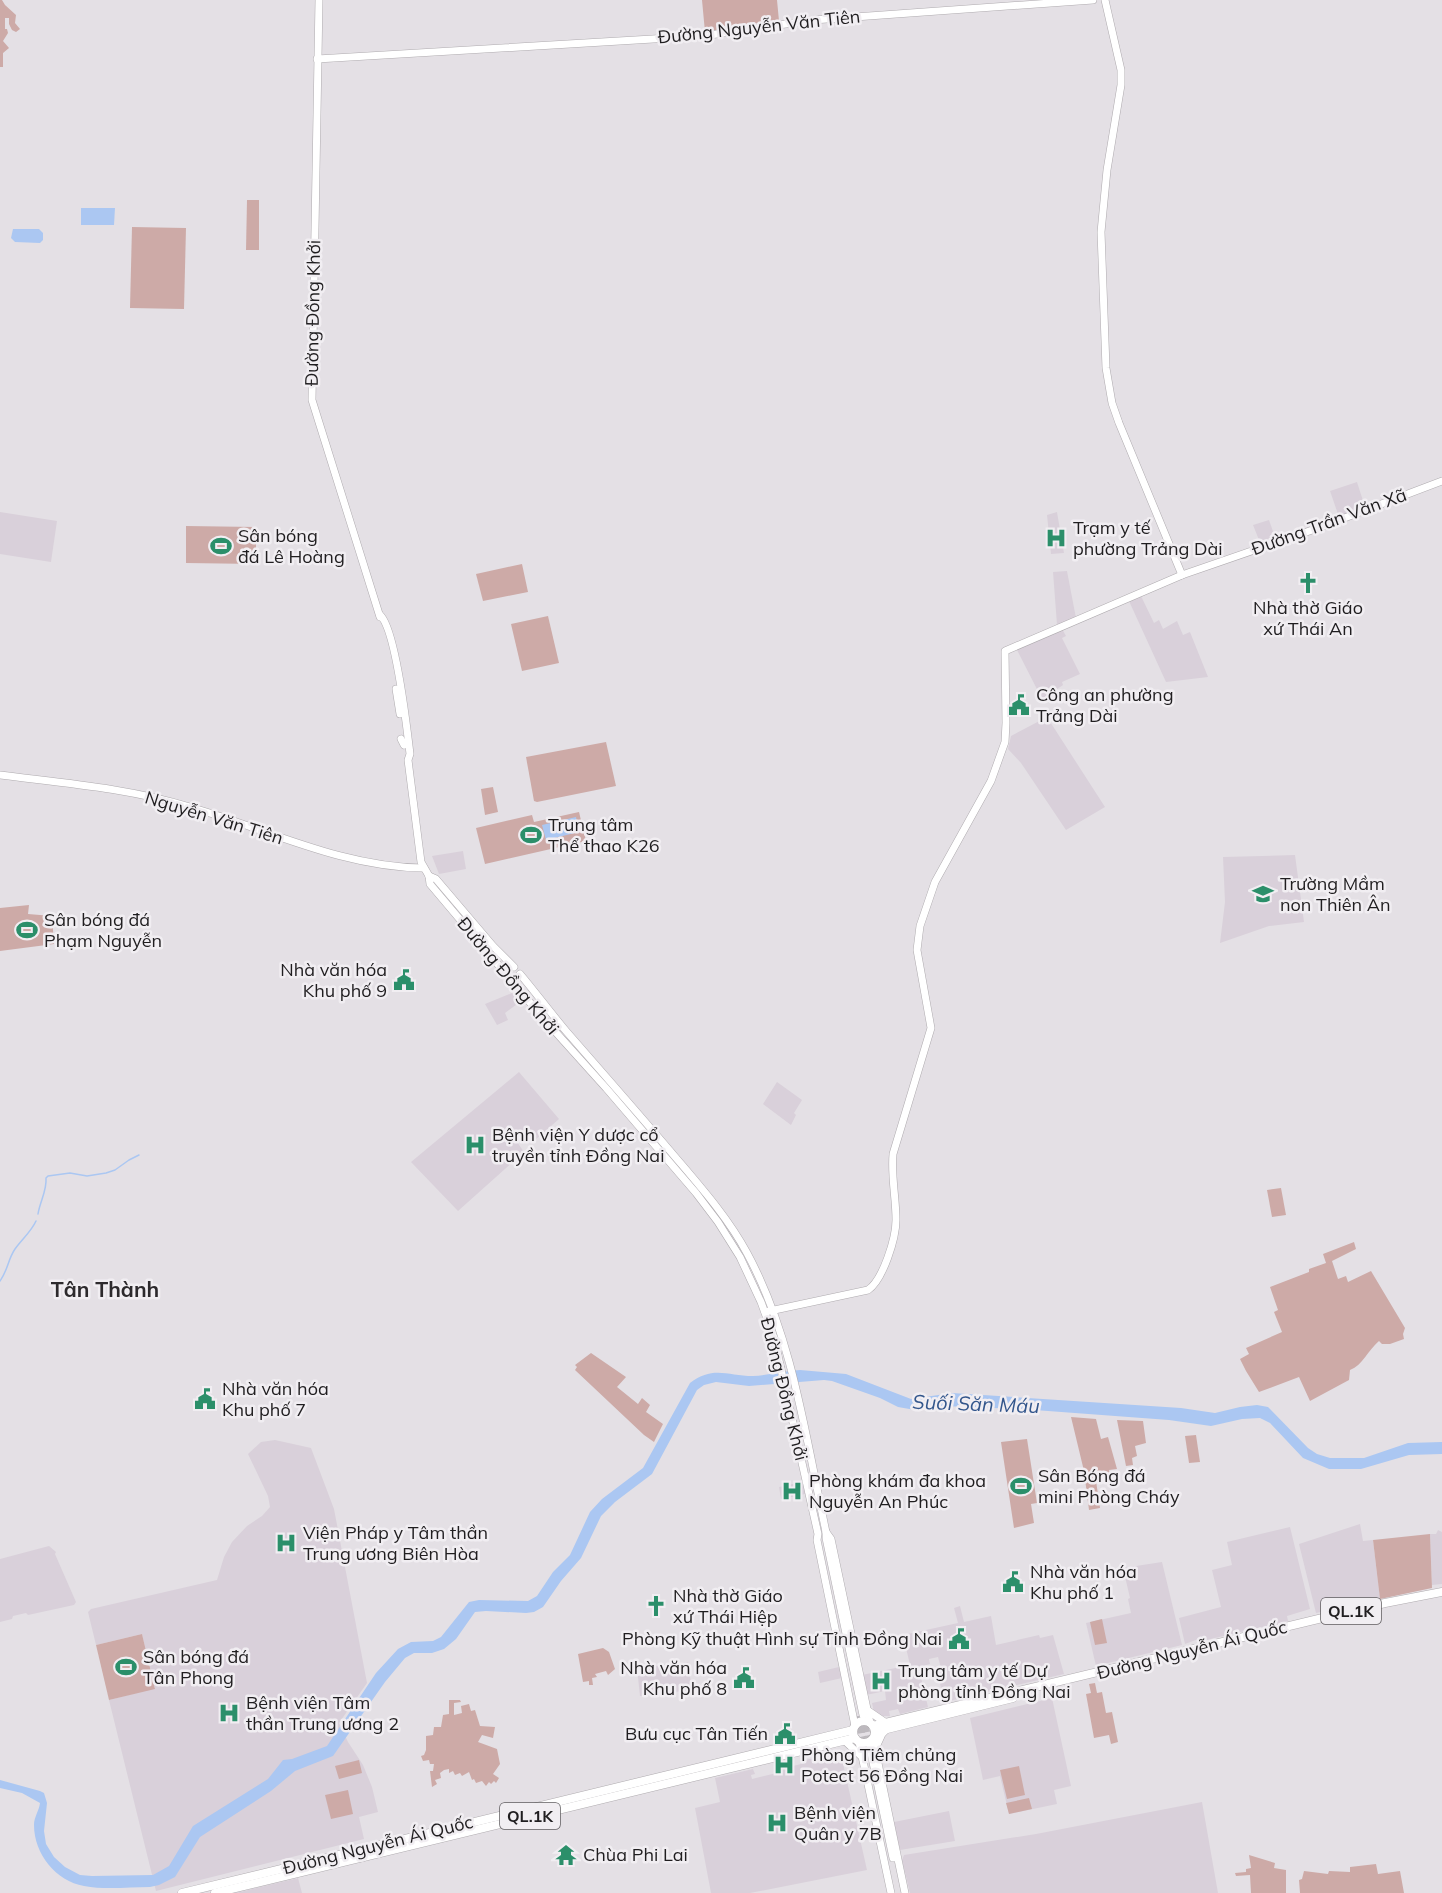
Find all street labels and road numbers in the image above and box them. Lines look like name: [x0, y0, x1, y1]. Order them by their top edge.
street label: Đường Nguyễn Văn Tiên: [657, 4, 861, 49]
street label: Đường Đồng Khởi: [300, 240, 325, 386]
street label: Đường Trần Văn Xã: [1248, 483, 1410, 560]
street label: Nguyễn Văn Tiên: [142, 786, 286, 849]
street label: Đường Đồng Khởi: [452, 912, 564, 1039]
street label: Đường Đồng Khởi: [756, 1315, 813, 1463]
road number: QL.1K: [1321, 1598, 1381, 1624]
street label: Đường Nguyễn Ái Quốc: [1094, 1615, 1289, 1684]
road number: QL.1K: [500, 1803, 560, 1829]
street label: Đường Nguyễn Ái Quốc: [280, 1810, 475, 1879]

